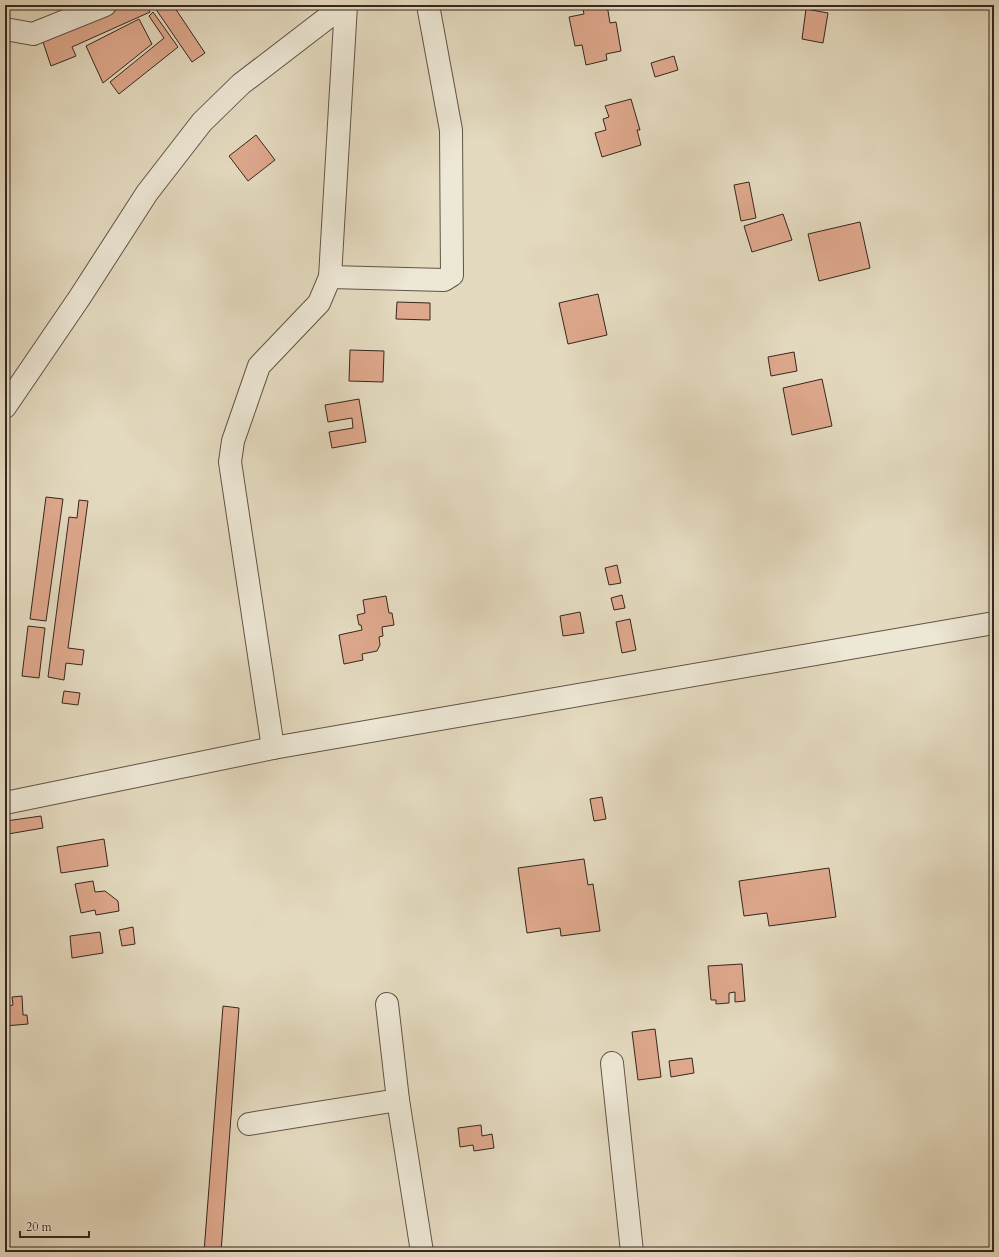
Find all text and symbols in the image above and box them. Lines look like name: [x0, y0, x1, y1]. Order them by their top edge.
scale bar: [20, 1213, 89, 1239]
text: 20 m: [26, 1219, 53, 1235]

